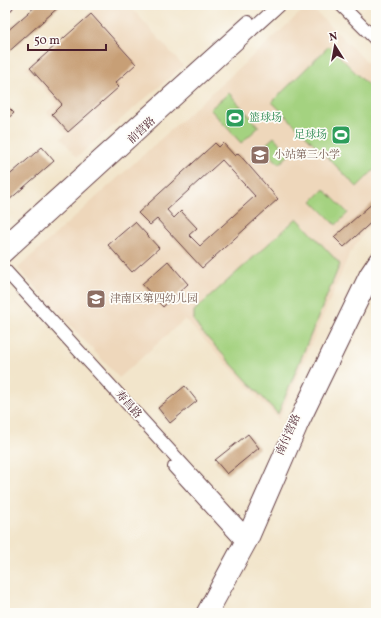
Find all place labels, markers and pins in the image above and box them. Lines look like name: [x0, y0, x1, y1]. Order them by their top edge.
sports icon: 篮球场: [224, 107, 246, 129]
place label: 篮球场: [249, 111, 282, 126]
sports icon: 足球场: [330, 124, 352, 146]
place label: 足球场: [294, 128, 327, 143]
school or university icon: 小站第三小学: [249, 144, 271, 166]
place label: 小站第三小学: [274, 148, 340, 163]
school or university icon: 津南区第四幼儿园: [85, 288, 107, 310]
place label: 津南区第四幼儿园: [110, 292, 198, 307]

